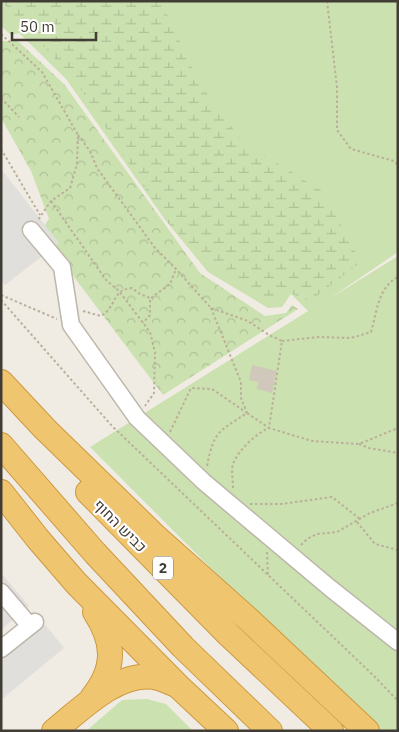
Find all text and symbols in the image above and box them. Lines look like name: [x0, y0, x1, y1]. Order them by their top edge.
scale bar: [12, 10, 96, 42]
text: 50 m: [20, 17, 55, 36]
street label: כביש החוף: [90, 495, 151, 556]
road number: 2: [153, 556, 173, 580]

